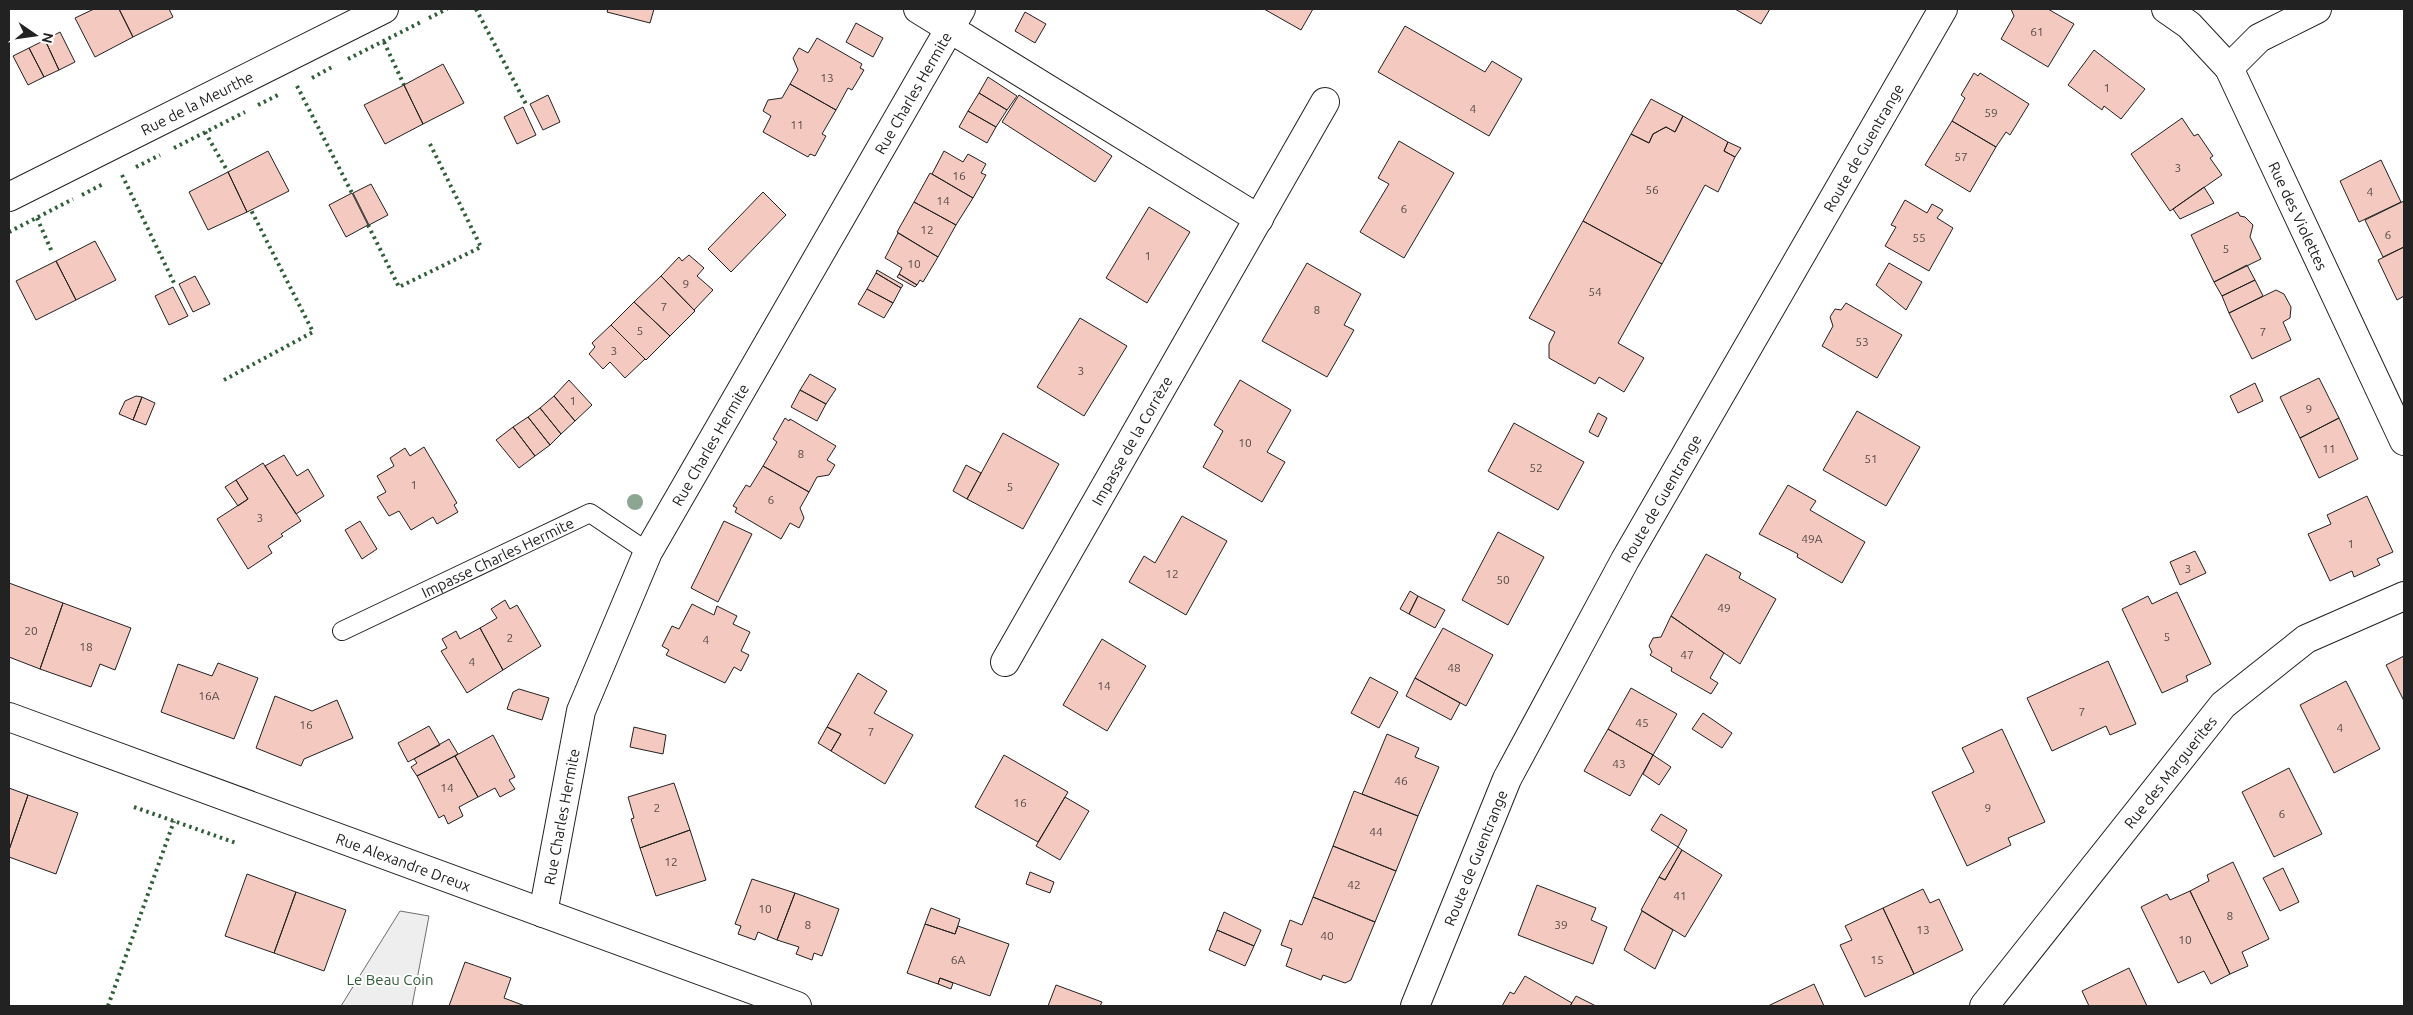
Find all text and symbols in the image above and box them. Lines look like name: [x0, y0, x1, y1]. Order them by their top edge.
north arrow: [10, 10, 60, 60]
house number: 61: [2030, 25, 2044, 38]
street label: Rue Charles Hermite: [871, 29, 955, 157]
text: N: [39, 31, 57, 45]
street label: Rue de la Meurthe: [138, 68, 256, 138]
house number: 13: [820, 71, 834, 84]
street label: Route de Guentrange: [1819, 80, 1907, 215]
house number: 1: [2104, 81, 2110, 94]
house number: 4: [1470, 102, 1477, 115]
house number: 59: [1984, 106, 1998, 119]
house number: 11: [790, 118, 804, 131]
house number: 57: [1954, 150, 1968, 163]
street label: Rue des Violettes: [2266, 159, 2331, 273]
house number: 3: [2175, 161, 2181, 174]
house number: 16: [952, 169, 966, 182]
house number: 56: [1645, 183, 1659, 196]
house number: 4: [2367, 185, 2374, 198]
house number: 14: [936, 194, 950, 207]
house number: 6: [1401, 202, 1408, 215]
house number: 12: [920, 223, 934, 236]
house number: 6: [2385, 228, 2392, 241]
house number: 55: [1912, 231, 1926, 244]
house number: 5: [2223, 242, 2229, 255]
house number: 1: [1145, 249, 1151, 262]
house number: 10: [907, 257, 921, 270]
house number: 9: [683, 277, 689, 290]
house number: 54: [1588, 285, 1602, 298]
house number: 7: [661, 300, 667, 313]
house number: 8: [1314, 303, 1321, 316]
house number: 5: [637, 324, 643, 337]
house number: 7: [2260, 325, 2266, 338]
house number: 53: [1855, 335, 1869, 348]
house number: 3: [611, 344, 617, 357]
house number: 3: [1078, 364, 1084, 377]
street label: Impasse de la Corrèze: [1088, 373, 1175, 508]
street label: Rue Charles Hermite: [668, 381, 752, 509]
house number: 1: [570, 394, 576, 407]
house number: 9: [2306, 402, 2312, 415]
street label: Route de Guentrange: [1617, 431, 1704, 565]
house number: 10: [1238, 436, 1252, 449]
house number: 11: [2322, 442, 2336, 455]
house number: 8: [798, 447, 805, 460]
house number: 51: [1864, 452, 1878, 465]
house number: 52: [1529, 461, 1543, 474]
house number: 1: [411, 478, 417, 491]
house number: 5: [1007, 480, 1013, 493]
house number: 6: [768, 493, 775, 506]
house number: 3: [257, 511, 263, 524]
street label: Impasse Charles Hermite: [418, 514, 576, 601]
house number: 49A: [1801, 532, 1823, 545]
house number: 1: [2348, 537, 2354, 550]
house number: 3: [2185, 562, 2191, 575]
house number: 12: [1165, 567, 1179, 580]
house number: 50: [1496, 573, 1510, 586]
house number: 49: [1717, 601, 1731, 614]
house number: 20: [24, 624, 38, 637]
house number: 5: [2164, 630, 2170, 643]
house number: 2: [507, 631, 513, 644]
house number: 4: [703, 633, 710, 646]
house number: 18: [79, 640, 93, 653]
house number: 47: [1680, 648, 1694, 661]
house number: 4: [469, 655, 476, 668]
house number: 48: [1447, 661, 1461, 674]
house number: 14: [1097, 679, 1111, 692]
house number: 16A: [198, 689, 220, 702]
house number: 7: [2079, 705, 2085, 718]
street label: Rue des Marguerites: [2120, 712, 2220, 831]
house number: 45: [1635, 716, 1649, 729]
house number: 16: [299, 718, 313, 731]
house number: 4: [2337, 721, 2344, 734]
house number: 7: [868, 725, 874, 738]
street label: Rue Charles Hermite: [540, 747, 582, 886]
house number: 43: [1612, 757, 1626, 770]
house number: 46: [1394, 774, 1408, 787]
house number: 14: [440, 781, 454, 794]
street label: Route de Guentrange: [1440, 787, 1510, 928]
house number: 16: [1013, 796, 1027, 809]
house number: 2: [654, 801, 660, 814]
house number: 9: [1985, 801, 1991, 814]
house number: 6: [2279, 807, 2286, 820]
house number: 44: [1369, 825, 1383, 838]
street label: Rue Alexandre Dreux: [334, 829, 473, 894]
house number: 12: [664, 855, 678, 868]
house number: 42: [1347, 878, 1361, 891]
house number: 41: [1673, 889, 1687, 902]
house number: 10: [758, 902, 772, 915]
house number: 8: [2227, 909, 2234, 922]
house number: 8: [805, 918, 812, 931]
house number: 39: [1554, 918, 1568, 931]
house number: 13: [1916, 923, 1930, 936]
house number: 40: [1320, 929, 1334, 942]
house number: 10: [2178, 933, 2192, 946]
house number: 6A: [951, 953, 965, 966]
house number: 15: [1870, 953, 1884, 966]
park label: Le Beau Coin: [346, 971, 434, 988]

